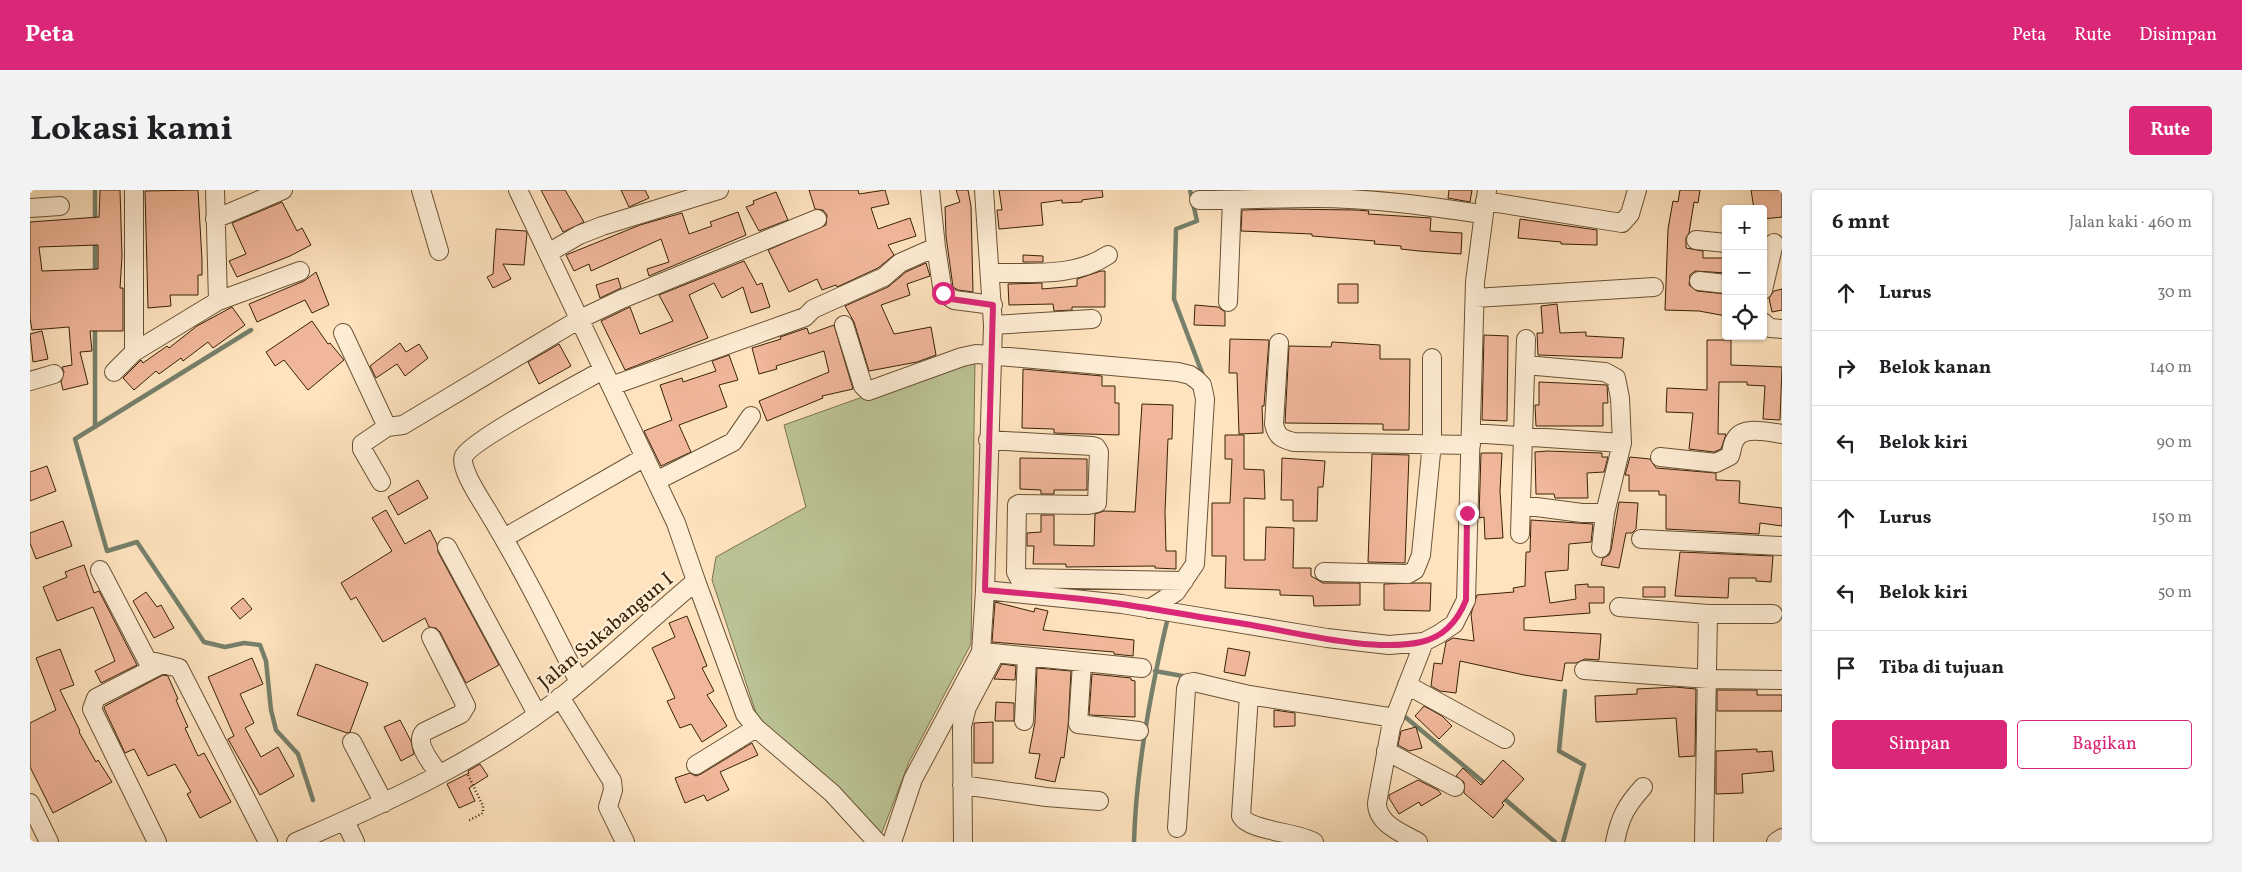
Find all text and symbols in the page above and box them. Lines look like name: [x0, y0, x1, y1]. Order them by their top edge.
text: Peta: [25, 18, 74, 52]
text: Peta: [2012, 23, 2046, 48]
text: Rute: [2074, 23, 2111, 48]
text: Disimpan: [2139, 23, 2217, 48]
text: Lokasi kami: [30, 106, 233, 154]
button: Rute: [2129, 106, 2212, 155]
map controls: [1722, 205, 1767, 340]
button: +: [1722, 205, 1767, 250]
text: 6 mnt: [1832, 208, 1890, 237]
text: Jalan kaki · 460 m: [2069, 212, 2192, 234]
button: −: [1722, 250, 1767, 295]
icon: ahead: [1832, 279, 1860, 307]
text: Lurus: [1879, 280, 1931, 306]
route start: [932, 282, 955, 305]
text: 30 m: [2157, 282, 2192, 304]
button: locate: [1722, 295, 1767, 340]
icon: right: [1832, 354, 1860, 382]
text: Belok kanan: [1879, 355, 1991, 381]
text: 140 m: [2150, 357, 2192, 379]
icon: left: [1832, 429, 1860, 457]
text: Belok kiri: [1879, 430, 1968, 456]
text: 90 m: [2156, 432, 2192, 454]
route end: [1456, 502, 1479, 525]
icon: ahead: [1832, 504, 1860, 532]
text: Lurus: [1879, 505, 1931, 531]
text: 150 m: [2151, 507, 2192, 529]
street label: Jalan Sukabangun I: [533, 567, 680, 697]
icon: left: [1832, 579, 1860, 607]
text: Belok kiri: [1879, 580, 1968, 606]
text: 50 m: [2158, 582, 2192, 604]
icon: arrive: [1832, 654, 1860, 682]
text: Tiba di tujuan: [1879, 655, 2004, 681]
button: Simpan: [1832, 720, 2007, 769]
button: Bagikan: [2017, 720, 2192, 769]

